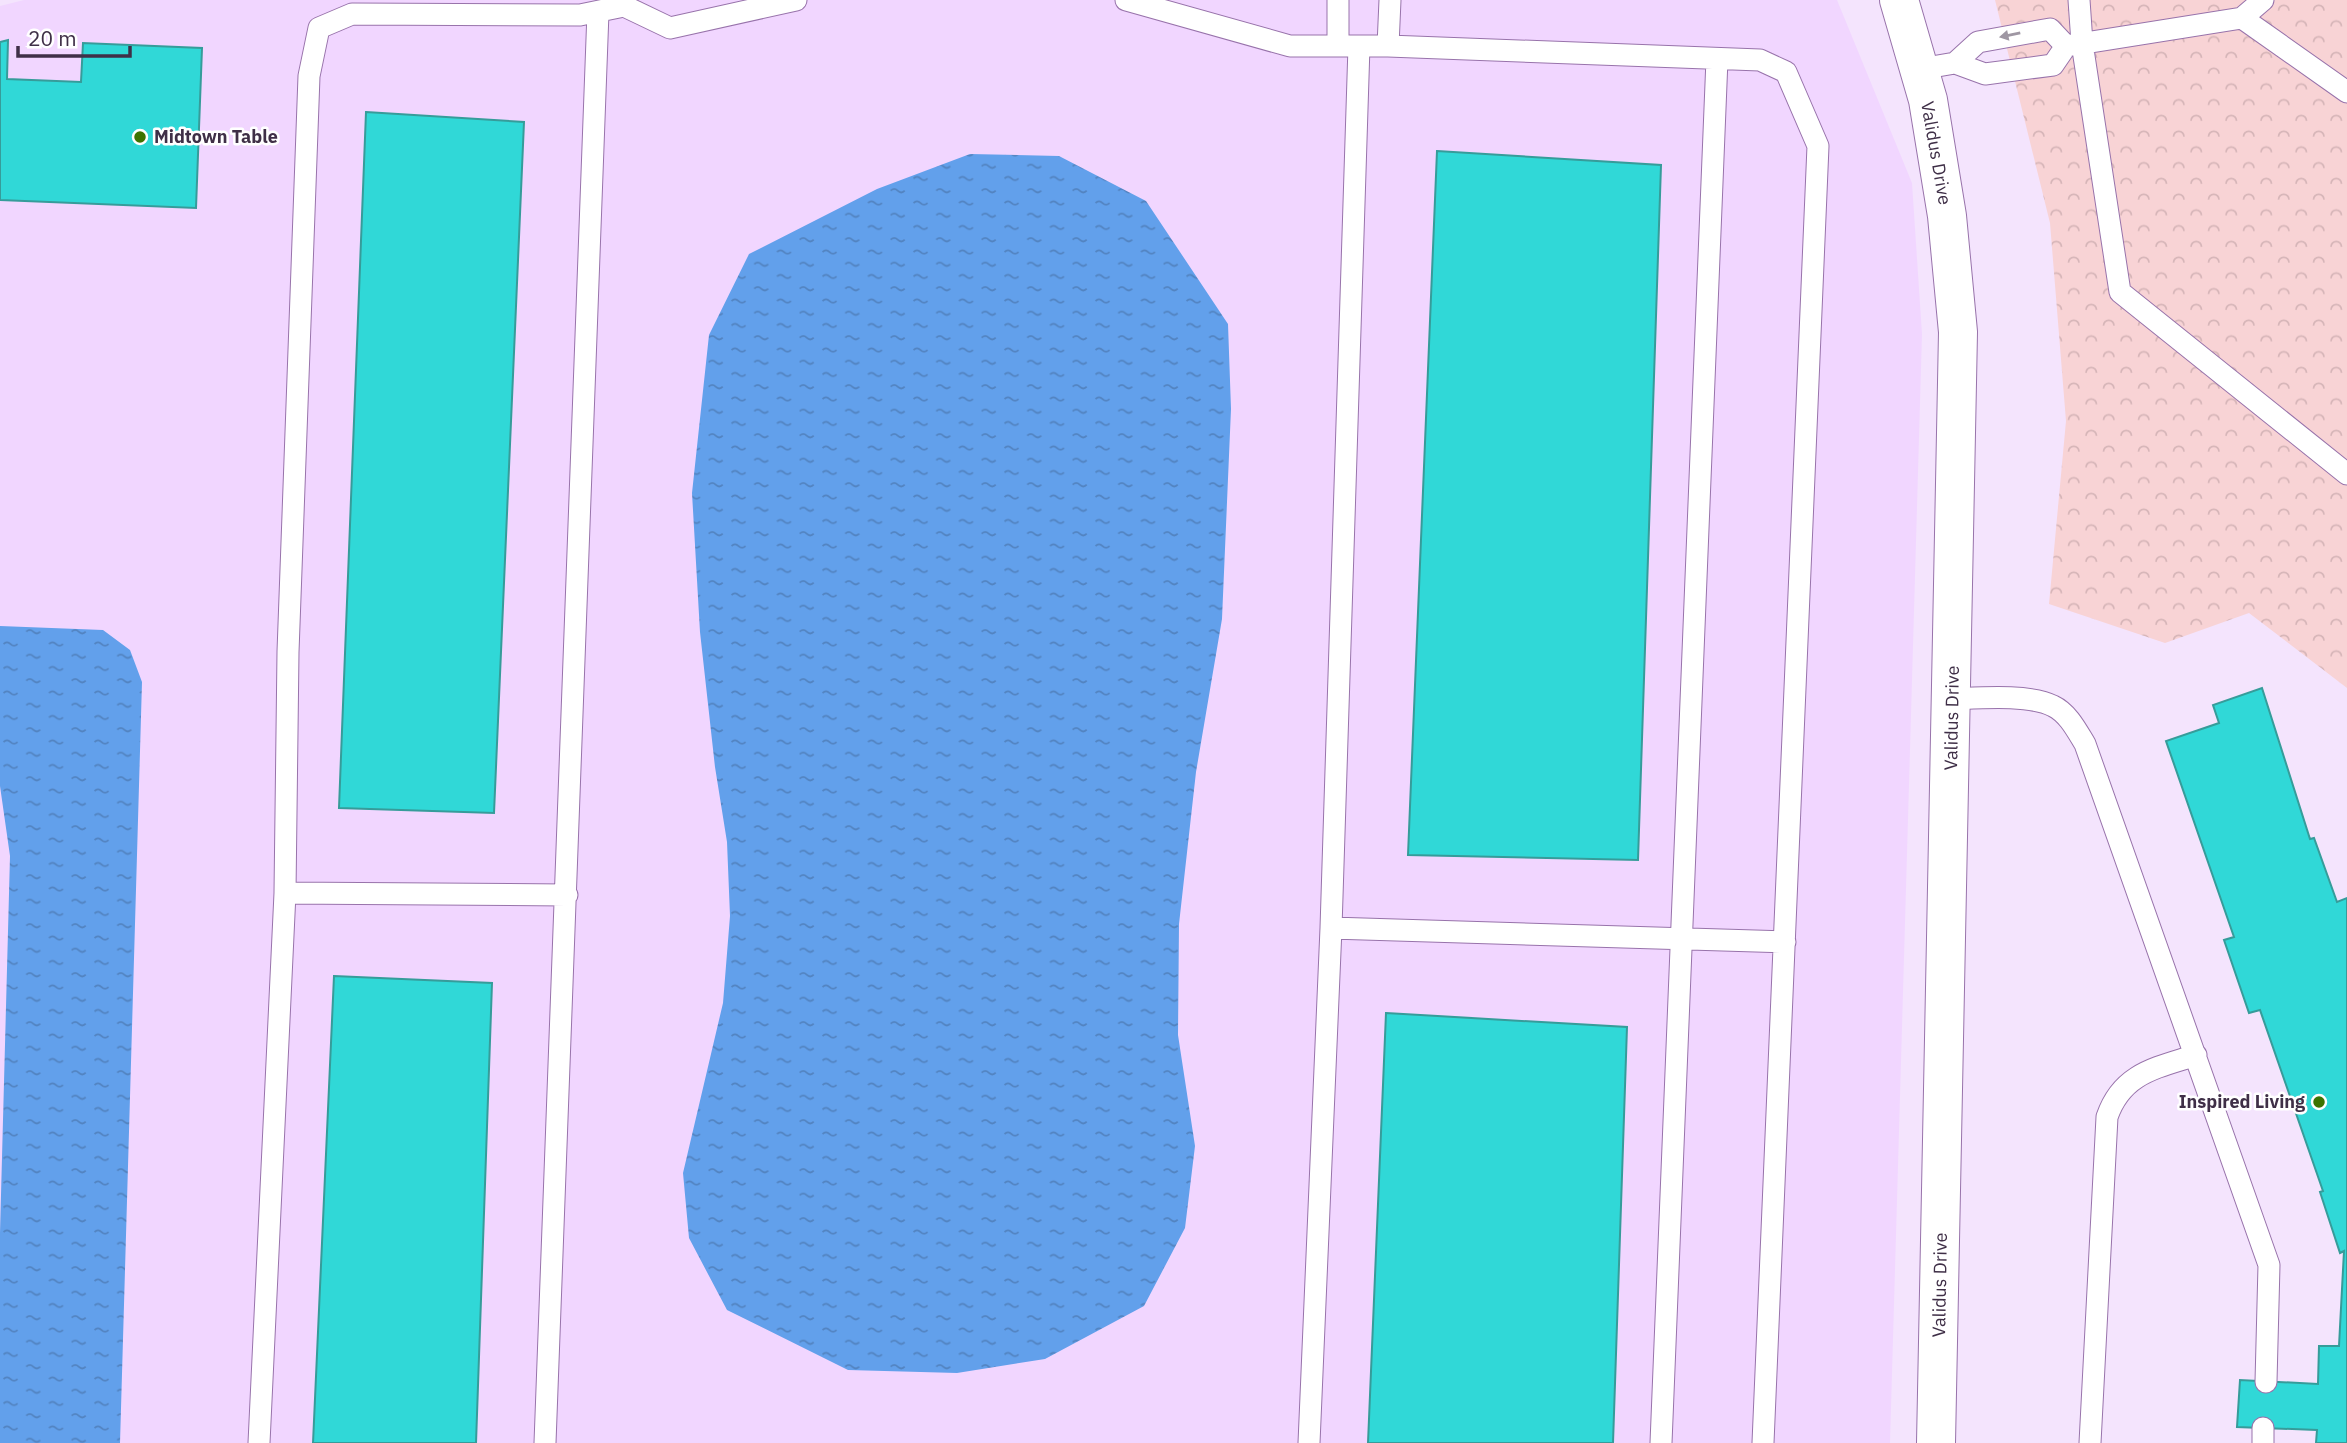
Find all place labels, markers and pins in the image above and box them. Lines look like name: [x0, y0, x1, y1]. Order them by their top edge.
place label: Midtown Table: [154, 125, 278, 148]
marker: Midtown Table: [132, 129, 148, 145]
place label: Inspired Living: [2179, 1090, 2305, 1113]
marker: Inspired Living: [2311, 1094, 2327, 1110]

